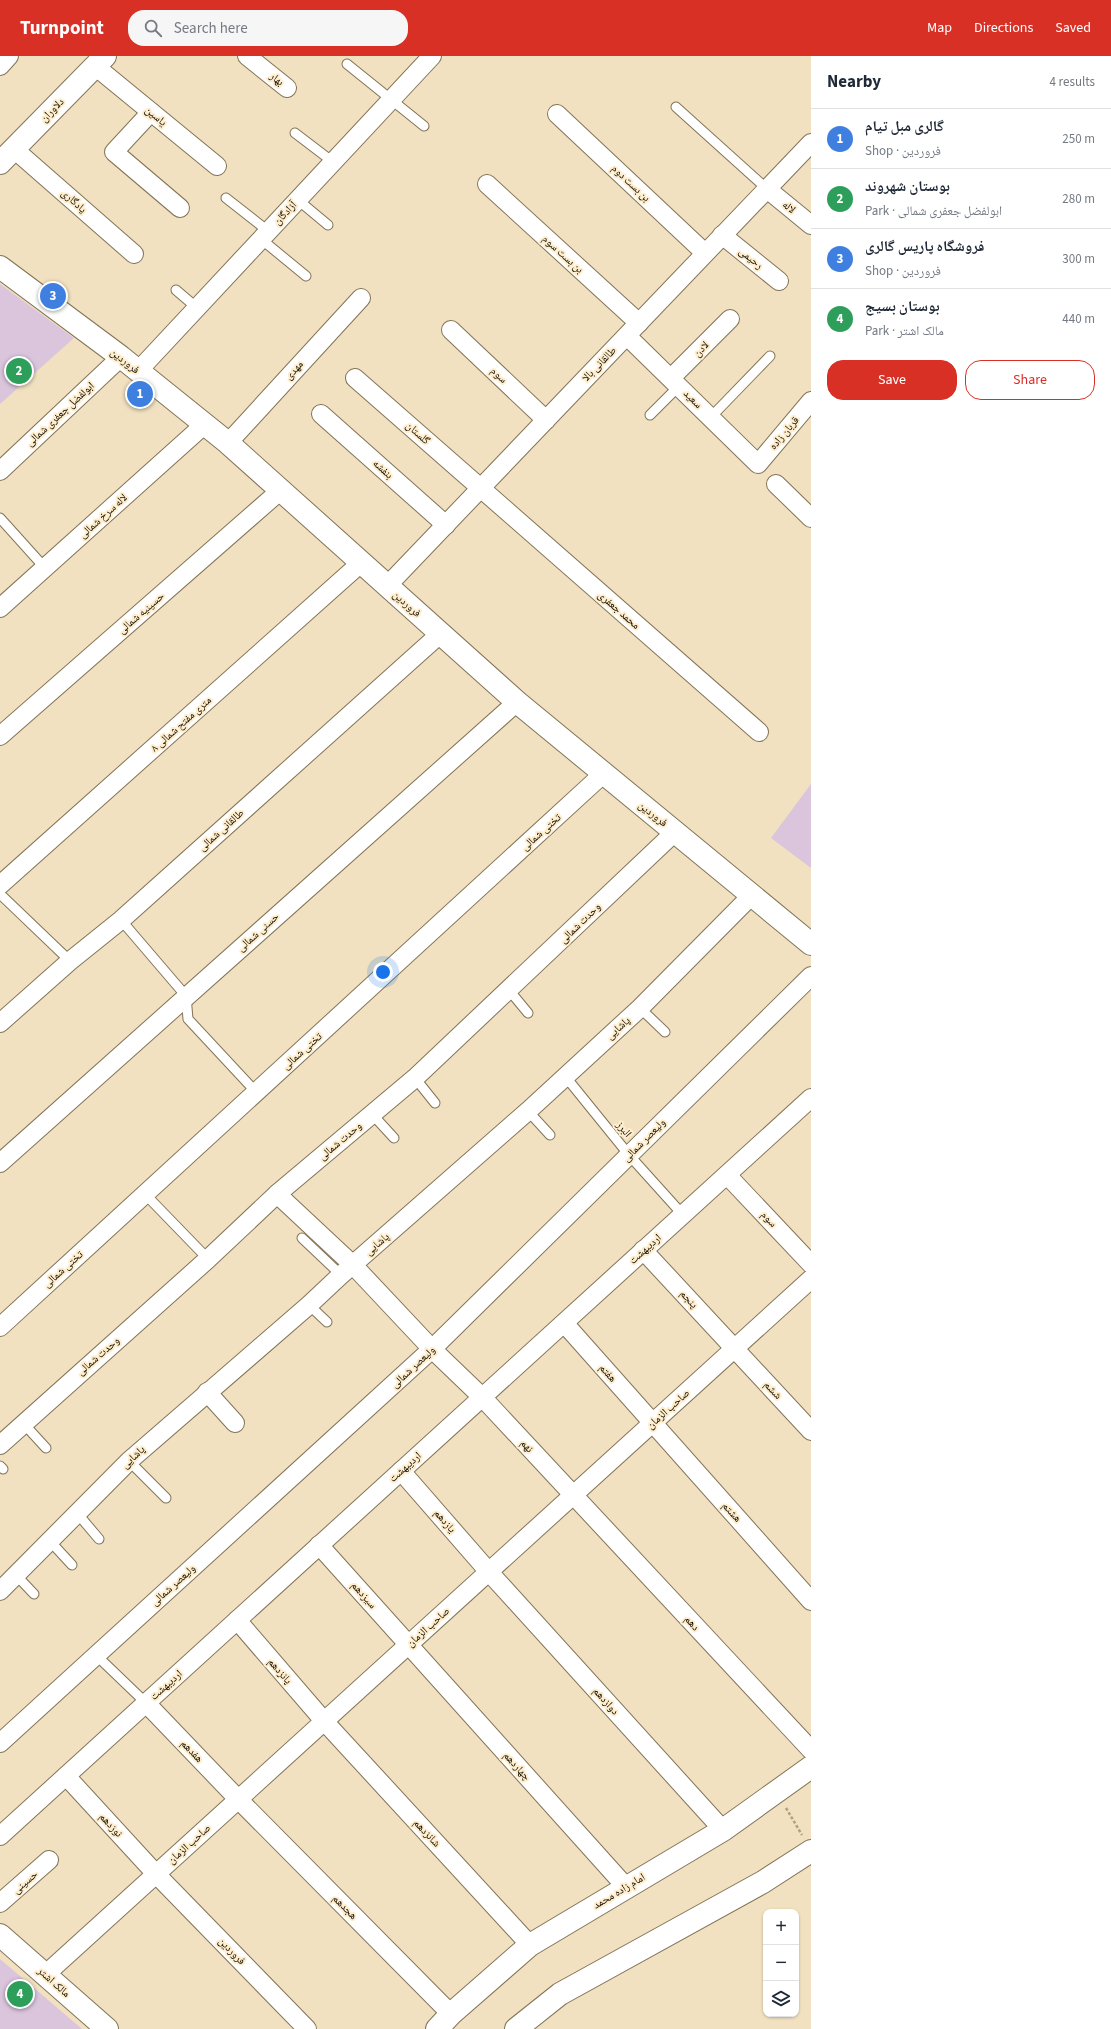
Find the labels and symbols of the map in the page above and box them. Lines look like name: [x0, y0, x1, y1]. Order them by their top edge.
street label: بهار: [266, 68, 287, 89]
street label: دلاوران: [37, 94, 68, 126]
street label: یاسین: [142, 102, 171, 130]
street label: بن بست دوم: [608, 161, 654, 205]
street label: یادگاری: [58, 186, 90, 217]
street label: لاله: [779, 197, 799, 217]
street label: آزادگان: [270, 198, 300, 228]
street label: بن بست سوم: [539, 231, 587, 277]
street label: رحیمی: [736, 244, 766, 272]
pin: 3: [40, 281, 66, 311]
street label: لادن: [690, 338, 712, 360]
street label: طالقانی بالا: [578, 343, 620, 385]
street label: فروردین: [107, 345, 143, 377]
pin: 2: [6, 356, 32, 386]
street label: مهدی: [281, 357, 307, 383]
street label: سوم: [487, 363, 511, 387]
street label: ابولفضل جعفری شمالی: [23, 378, 97, 450]
pin: 1: [127, 379, 153, 409]
street label: سعید: [680, 386, 706, 412]
street label: قربان زاده: [766, 413, 803, 453]
street label: گلستان: [403, 418, 434, 448]
street label: بنفشه: [370, 456, 396, 482]
street label: لاله سرخ شمالی: [75, 490, 131, 542]
street label: فروردین: [390, 587, 425, 621]
street label: محمد جعفری: [595, 587, 643, 633]
street label: حسینیه شمالی: [115, 589, 167, 637]
street label: ۸ متری مفتح شمالی: [147, 693, 215, 755]
street label: فروردین: [635, 798, 671, 830]
street label: طالقانی شمالی: [195, 805, 247, 855]
street label: تختی شمالی: [518, 809, 565, 854]
street label: وحدت شمالی: [556, 899, 604, 947]
street label: حسنی شمالی: [234, 909, 282, 955]
your location: [373, 962, 393, 982]
street label: پاشایی: [603, 1013, 634, 1043]
street label: تختی شمالی: [279, 1028, 326, 1073]
street label: ولیعصر شمالی: [619, 1115, 669, 1165]
street label: البرز: [612, 1117, 635, 1140]
street label: وحدت شمالی: [315, 1118, 365, 1164]
street label: سوم: [757, 1207, 781, 1231]
street label: پاشایی: [362, 1229, 393, 1259]
street label: اردیبهشت: [626, 1230, 664, 1268]
street label: تختی شمالی: [40, 1246, 87, 1291]
street label: پنجم: [677, 1287, 701, 1312]
street label: وحدت شمالی: [73, 1333, 123, 1379]
street label: ولیعصر شمالی: [388, 1343, 438, 1391]
street label: هفتم: [596, 1361, 620, 1386]
street label: ششم: [761, 1377, 785, 1403]
street label: صاحب الزمان: [643, 1386, 693, 1432]
street label: نهم: [517, 1436, 537, 1456]
street label: پاشایی: [118, 1442, 148, 1472]
street label: اردیبهشت: [386, 1448, 424, 1486]
street label: هشتم: [719, 1499, 745, 1526]
street label: یازدهم: [431, 1506, 460, 1536]
street label: ولیعصر شمالی: [147, 1561, 199, 1609]
street label: سیزدهم: [348, 1578, 380, 1612]
street label: صاحب الزمان: [403, 1604, 453, 1650]
street label: دهم: [681, 1612, 703, 1634]
street label: پانزدهم: [265, 1655, 296, 1687]
street label: اردیبهشت: [147, 1666, 185, 1704]
street label: دوازدهم: [590, 1684, 623, 1718]
street label: هفدهم: [177, 1736, 207, 1766]
street label: چهاردهم: [500, 1748, 534, 1784]
street label: نوزدهم: [96, 1810, 126, 1840]
street label: شانزدهم: [410, 1816, 444, 1850]
street label: صاحب الزمان: [164, 1821, 214, 1867]
street label: حسینی: [9, 1867, 41, 1897]
street label: امام زاده محمد: [590, 1870, 648, 1912]
street label: هجدهم: [329, 1891, 361, 1923]
street label: فروردین: [215, 1934, 249, 1968]
street label: مالک اشتر: [34, 1963, 74, 2001]
pin: 4: [7, 1979, 33, 2009]

